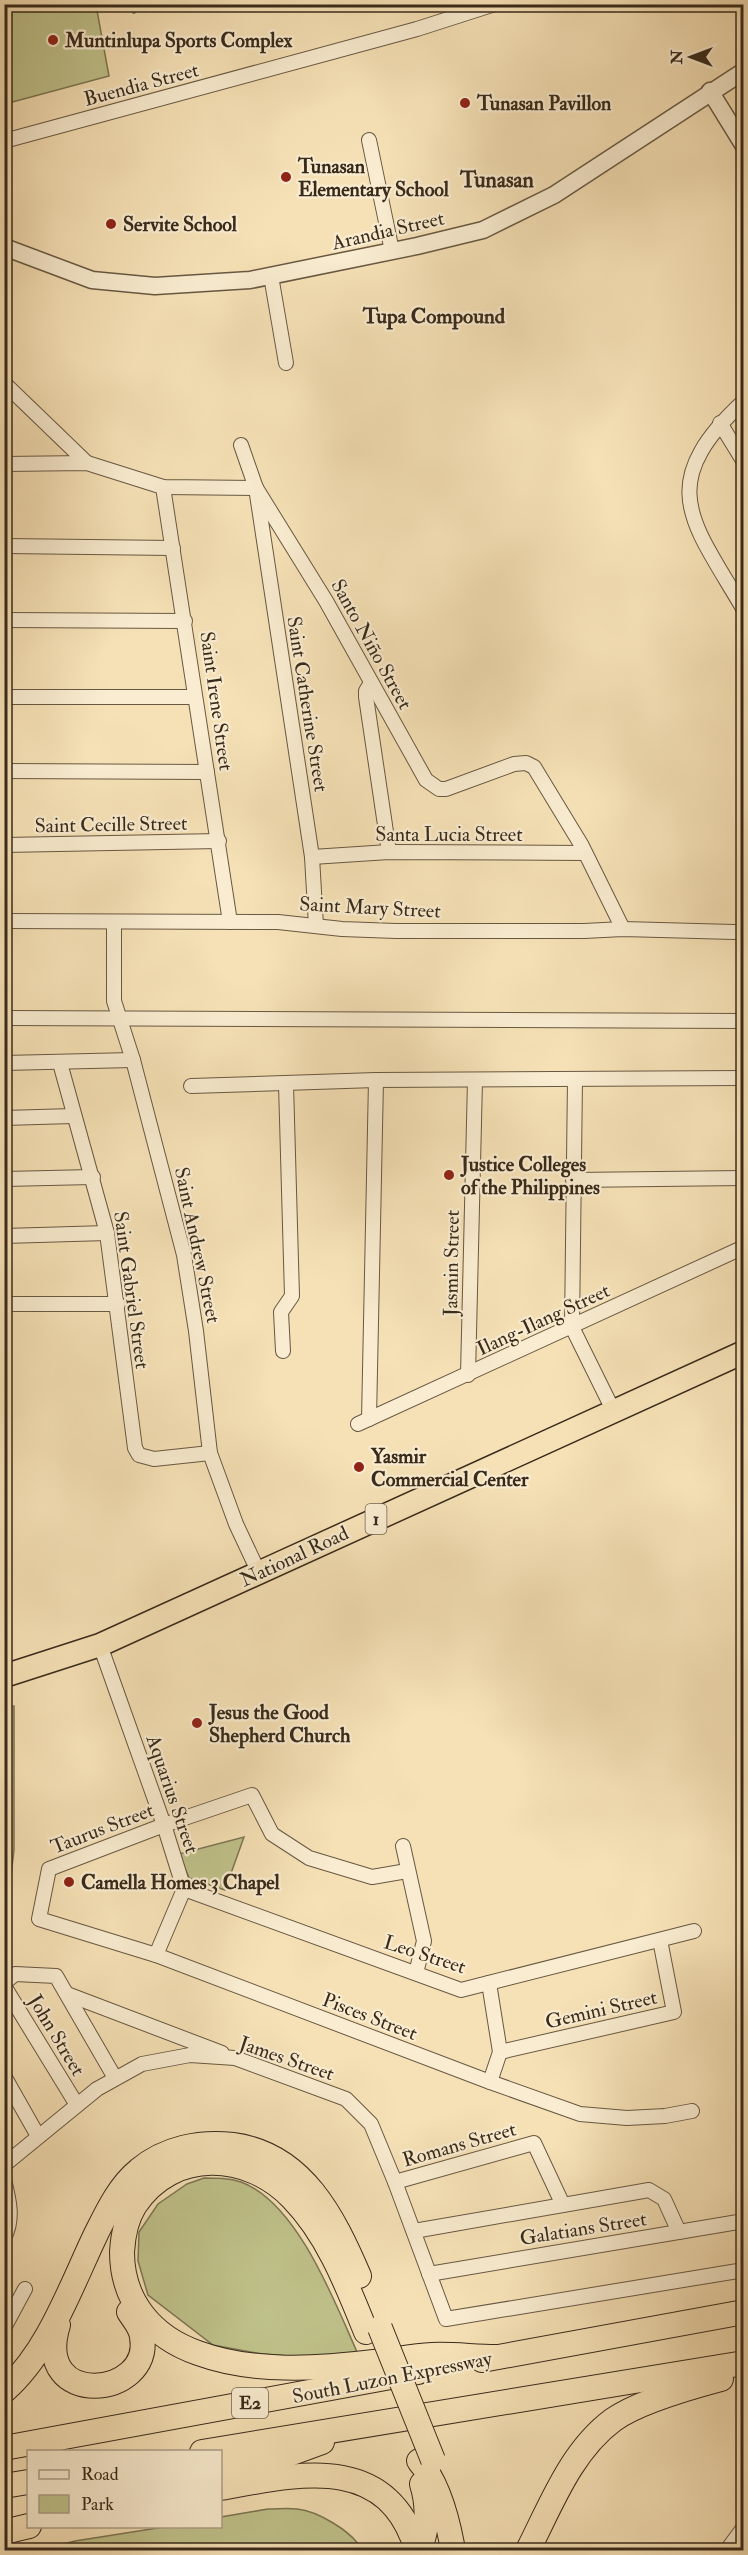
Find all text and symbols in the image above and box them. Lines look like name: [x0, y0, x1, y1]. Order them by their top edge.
north arrow: [661, 27, 721, 87]
place label: Muntinlupa Sports Complex: [64, 28, 293, 54]
marker: Muntinlupa Sports Complex: [46, 33, 60, 47]
text: N: [667, 49, 687, 65]
street label: Buendia Street: [81, 57, 202, 112]
place label: Tunasan Pavillon: [476, 91, 612, 116]
marker: Tunasan Pavillon: [458, 96, 472, 110]
place label: Tunasan Elementary School: [297, 154, 450, 203]
district label: Tunasan: [459, 166, 535, 194]
marker: Tunasan Elementary School: [279, 170, 293, 184]
street label: Arandia Street: [329, 205, 447, 256]
place label: Servite School: [123, 212, 238, 237]
marker: Servite School: [104, 217, 118, 231]
district label: Tupa Compound: [362, 303, 506, 330]
street label: Santo Niño Street: [325, 575, 418, 714]
street label: Saint Catherine Street: [281, 614, 334, 794]
street label: Saint Irene Street: [194, 630, 239, 773]
street label: Saint Cecille Street: [34, 811, 188, 838]
street label: Santa Lucia Street: [375, 822, 523, 847]
street label: Saint Mary Street: [299, 891, 442, 924]
place label: Justice Colleges of the Philippines: [460, 1152, 600, 1201]
street label: Saint Andrew Street: [169, 1165, 226, 1326]
marker: Justice Colleges of the Philippines: [442, 1168, 456, 1182]
street label: Jasmin Street: [438, 1209, 465, 1317]
street label: Saint Gabriel Street: [108, 1210, 155, 1371]
street label: Ilang-Ilang Street: [473, 1277, 614, 1361]
place label: Yasmir Commercial Center: [370, 1444, 529, 1492]
marker: Yasmir Commercial Center: [352, 1460, 366, 1474]
road number: 1: [366, 1504, 386, 1534]
street label: National Road: [236, 1520, 352, 1592]
place label: Jesus the Good Shepherd Church: [208, 1700, 351, 1749]
marker: Jesus the Good Shepherd Church: [190, 1716, 204, 1730]
street label: Aquarius Street: [140, 1731, 205, 1857]
street label: Taurus Street: [47, 1797, 158, 1860]
place label: Camella Homes 3 Chapel: [81, 1870, 281, 1896]
marker: Camella Homes 3 Chapel: [62, 1875, 76, 1889]
street label: Leo Street: [381, 1929, 470, 1980]
street label: Gemini Street: [543, 1984, 660, 2034]
street label: Pisces Street: [319, 1987, 421, 2046]
street label: John Street: [22, 1989, 91, 2081]
street label: James Street: [235, 2030, 338, 2087]
street label: Romans Street: [399, 2116, 519, 2173]
street label: Galatians Street: [518, 2206, 649, 2251]
street label: South Luzon Expressway: [290, 2346, 495, 2410]
road number: E2: [232, 2388, 268, 2418]
legend: [27, 2450, 222, 2528]
text: Road: [81, 2463, 119, 2486]
text: Park: [81, 2493, 114, 2516]

